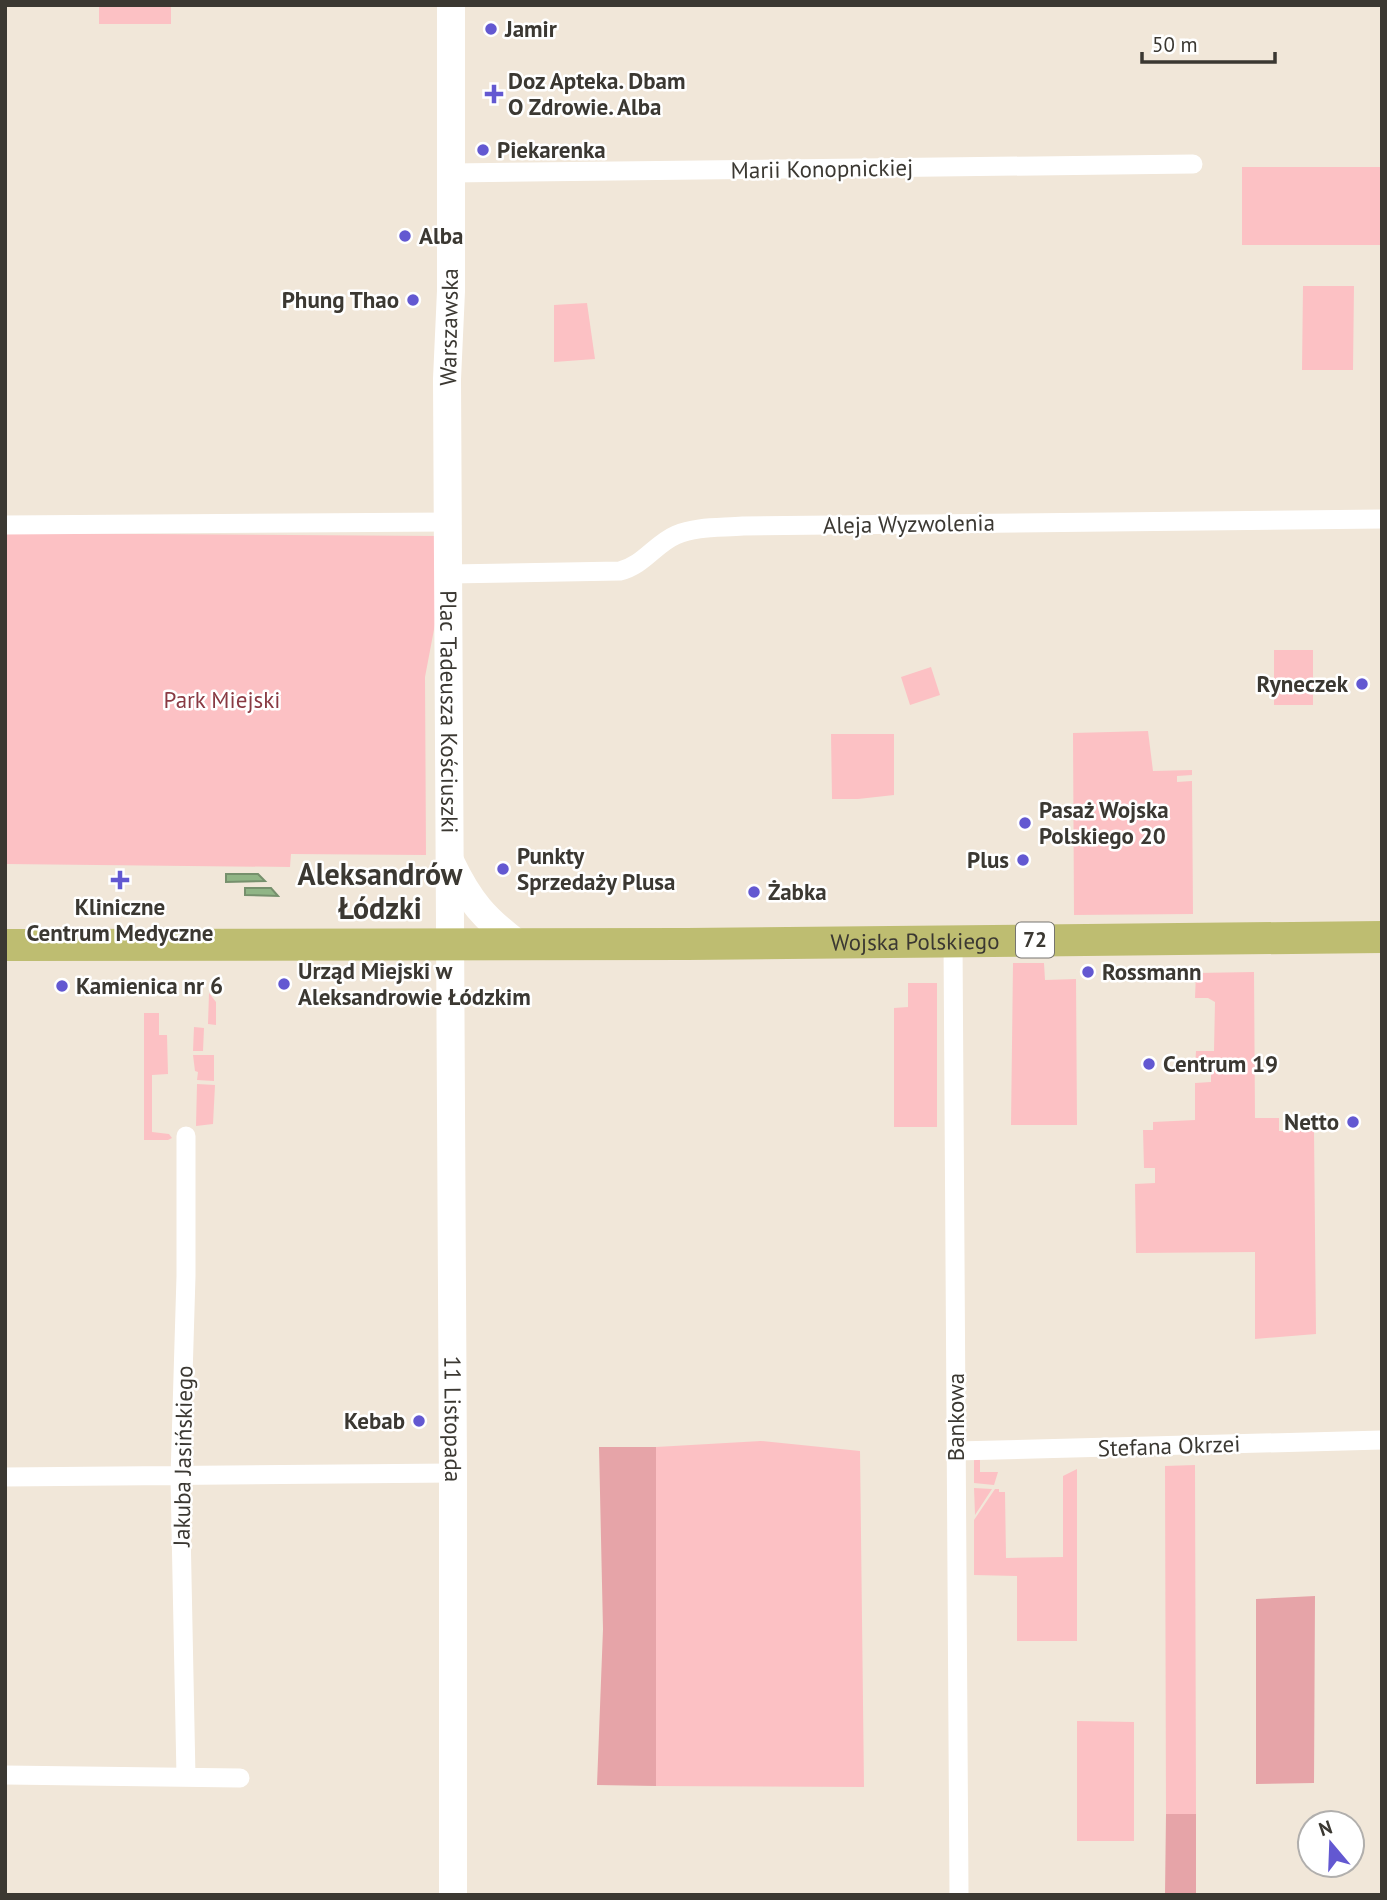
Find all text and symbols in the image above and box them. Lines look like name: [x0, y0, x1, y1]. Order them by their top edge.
place label: Jamir: [504, 14, 558, 43]
marker: Jamir: [483, 21, 499, 37]
scale bar: [1142, 21, 1275, 65]
text: 50 m: [1152, 31, 1198, 58]
place label: Doz Apteka. Dbam O Zdrowie. Alba: [508, 66, 685, 121]
marker: Doz Apteka. Dbam O Zdrowie. Alba: [486, 86, 502, 102]
place label: Piekarenka: [497, 135, 606, 164]
marker: Piekarenka: [475, 142, 491, 158]
street label: Marii Konopnickiej: [730, 152, 914, 185]
place label: Alba: [419, 221, 463, 250]
marker: Alba: [397, 228, 413, 244]
street label: Warszawska: [433, 268, 464, 386]
place label: Phung Thao: [282, 285, 399, 314]
marker: Phung Thao: [405, 292, 421, 308]
street label: Aleja Wyzwolenia: [823, 508, 995, 539]
street label: Plac Tadeusza Kościuszki: [434, 590, 464, 834]
place label: Ryneczek: [1256, 669, 1349, 698]
marker: Ryneczek: [1354, 676, 1370, 692]
park label: Park Miejski: [164, 685, 280, 714]
place label: Pasaż Wojska Polskiego 20: [1039, 795, 1169, 850]
marker: Pasaż Wojska Polskiego 20: [1017, 815, 1033, 831]
place label: Punkty Sprzedaży Plusa: [517, 841, 675, 896]
place label: Plus: [967, 845, 1009, 874]
marker: Plus: [1015, 852, 1031, 868]
district label: Aleksandrów Łódzki: [298, 854, 463, 927]
marker: Punkty Sprzedaży Plusa: [495, 861, 511, 877]
marker: Kliniczne Centrum Medyczne: [110, 870, 130, 890]
place label: Żabka: [768, 877, 827, 906]
marker: Żabka: [746, 884, 762, 900]
place label: Kliniczne Centrum Medyczne: [27, 892, 213, 947]
road number: 72: [1016, 922, 1054, 958]
street label: Wojska Polskiego: [830, 926, 1000, 957]
place label: Urząd Miejski w Aleksandrowie Łódzkim: [298, 956, 531, 1011]
place label: Rossmann: [1102, 957, 1202, 986]
marker: Rossmann: [1080, 964, 1096, 980]
place label: Kamienica nr 6: [76, 971, 223, 1000]
marker: Urząd Miejski w Aleksandrowie Łódzkim: [276, 976, 292, 992]
marker: Kamienica nr 6: [54, 978, 70, 994]
place label: Centrum 19: [1163, 1049, 1278, 1078]
marker: Centrum 19: [1141, 1056, 1157, 1072]
place label: Netto: [1284, 1107, 1339, 1136]
marker: Netto: [1345, 1114, 1361, 1130]
street label: 11 Listopada: [438, 1356, 468, 1482]
street label: Jakuba Jasińskiego: [166, 1365, 199, 1548]
street label: Bankowa: [941, 1373, 970, 1461]
place label: Kebab: [344, 1406, 405, 1435]
marker: Kebab: [411, 1413, 427, 1429]
street label: Stefana Okrzei: [1097, 1429, 1241, 1462]
north arrow: [1296, 1809, 1366, 1879]
text: N: [1316, 1815, 1335, 1841]

